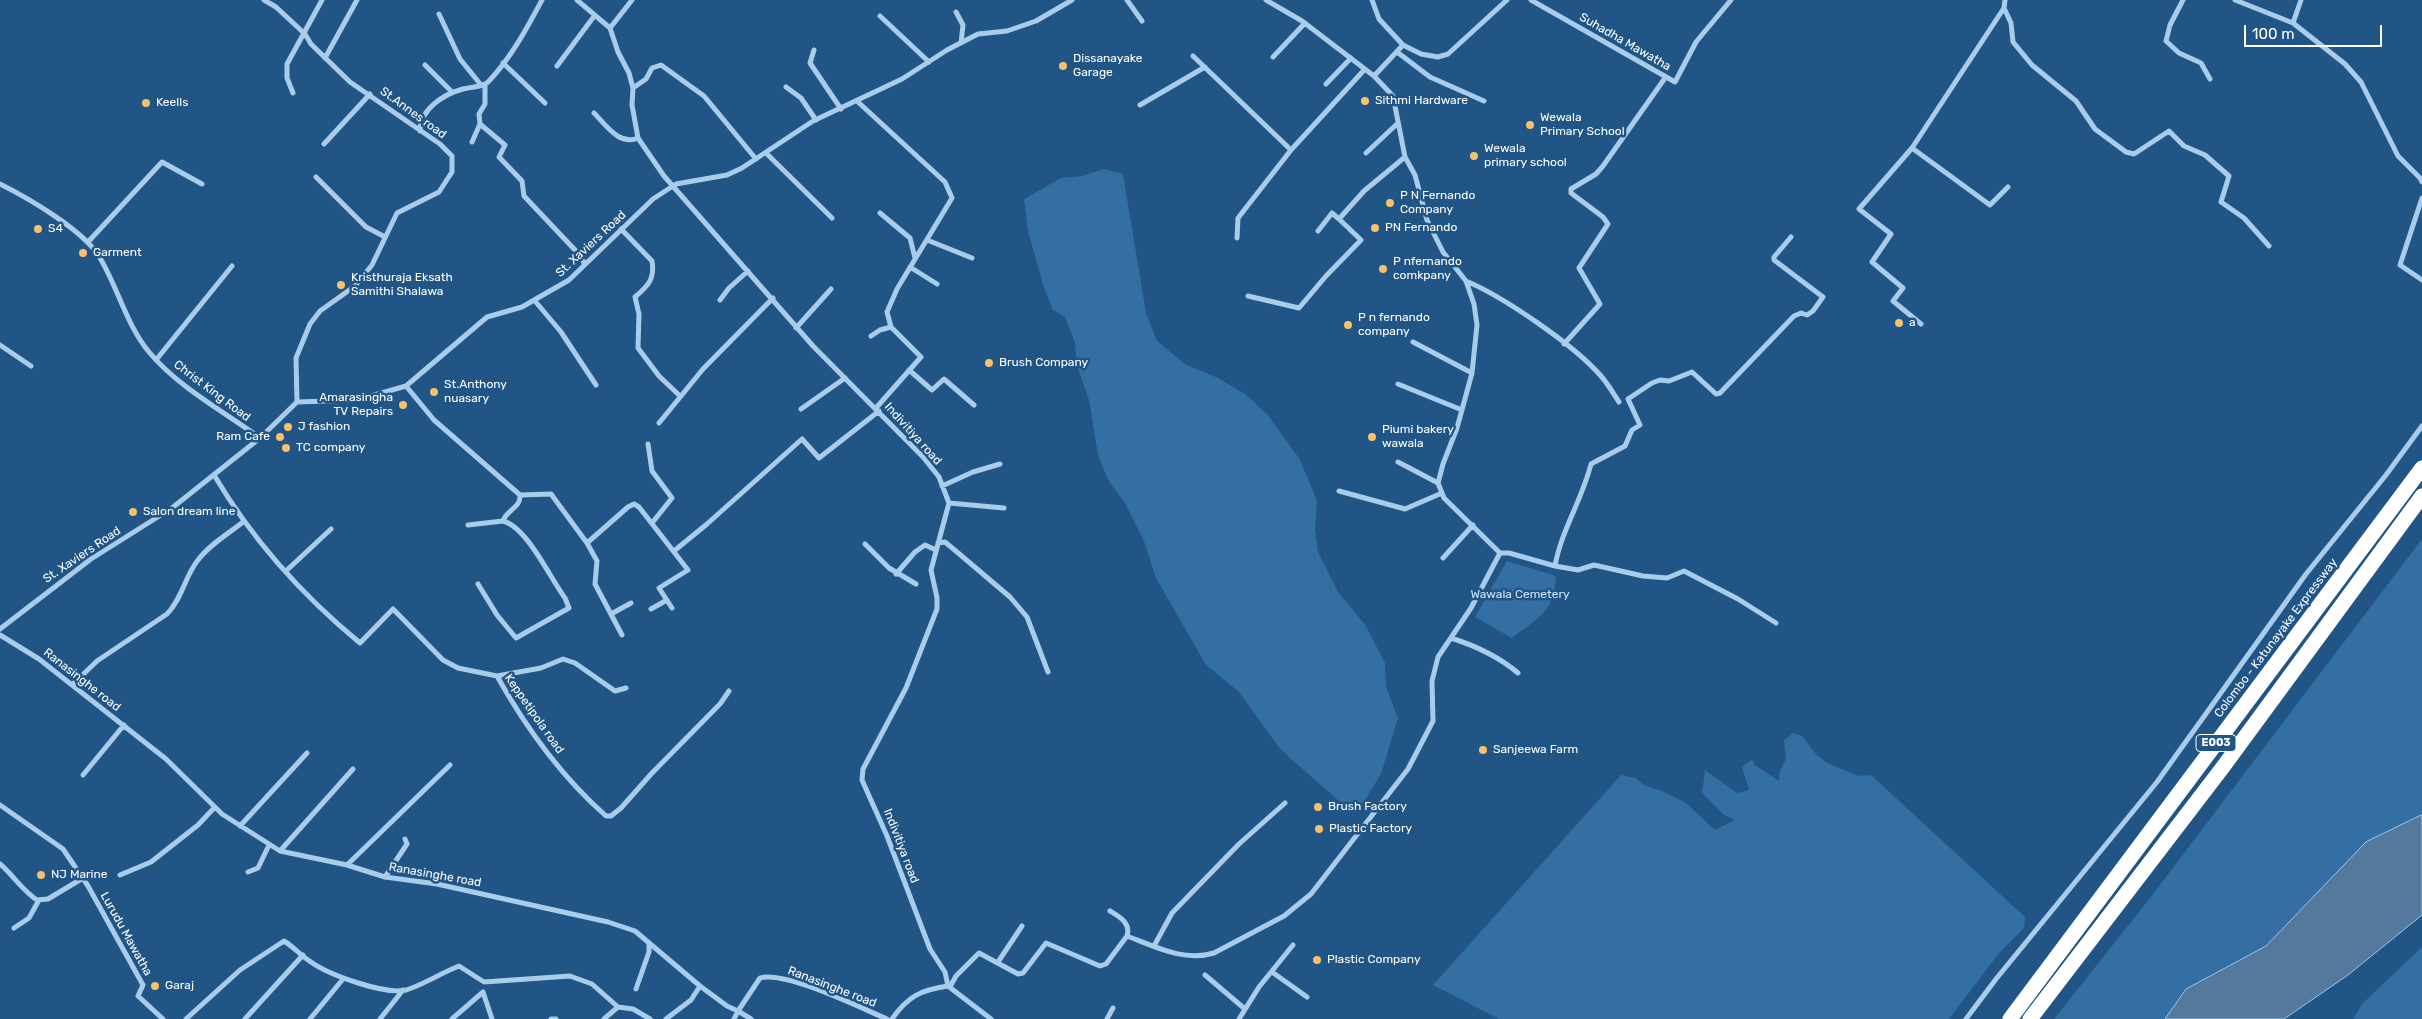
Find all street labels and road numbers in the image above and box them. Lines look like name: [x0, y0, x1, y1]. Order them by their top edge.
street label: Suhadha Mawatha: [1577, 10, 1673, 74]
street label: St.Annes road: [377, 84, 449, 142]
street label: St. Xaviers Road: [553, 208, 629, 280]
street label: Christ King Road: [171, 357, 253, 425]
street label: Indivitiya road: [881, 400, 945, 468]
street label: St. Xaviers Road: [40, 524, 124, 586]
street label: Colombo - Katunayake Expressway: [2211, 556, 2341, 720]
street label: Ranasinghe road: [41, 645, 123, 715]
street label: Keppetipola road: [501, 671, 567, 757]
road number: E003: [2196, 734, 2236, 751]
street label: Indivitiya road: [880, 807, 922, 885]
street label: Ranasinghe road: [388, 860, 482, 890]
street label: Lurudu Mawatha: [97, 890, 155, 978]
street label: Ranasinghe road: [786, 963, 878, 1011]

